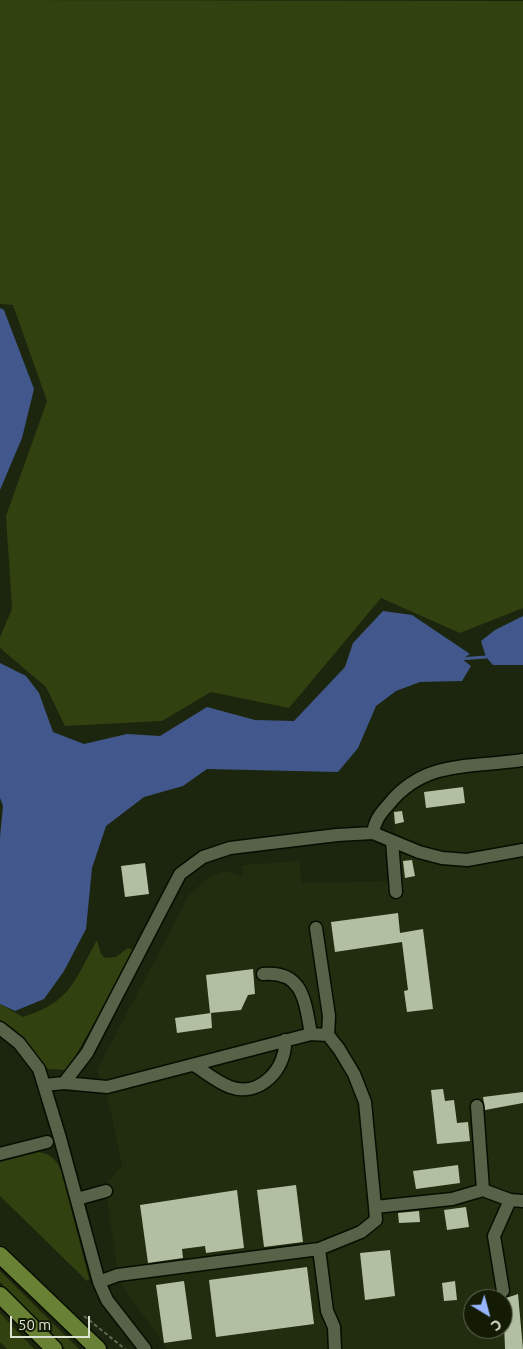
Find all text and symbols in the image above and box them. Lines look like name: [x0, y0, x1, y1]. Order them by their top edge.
north arrow: [463, 1289, 513, 1339]
scale bar: [12, 1306, 92, 1338]
text: 50 m: [18, 1316, 51, 1333]
text: С: [488, 1316, 505, 1334]

